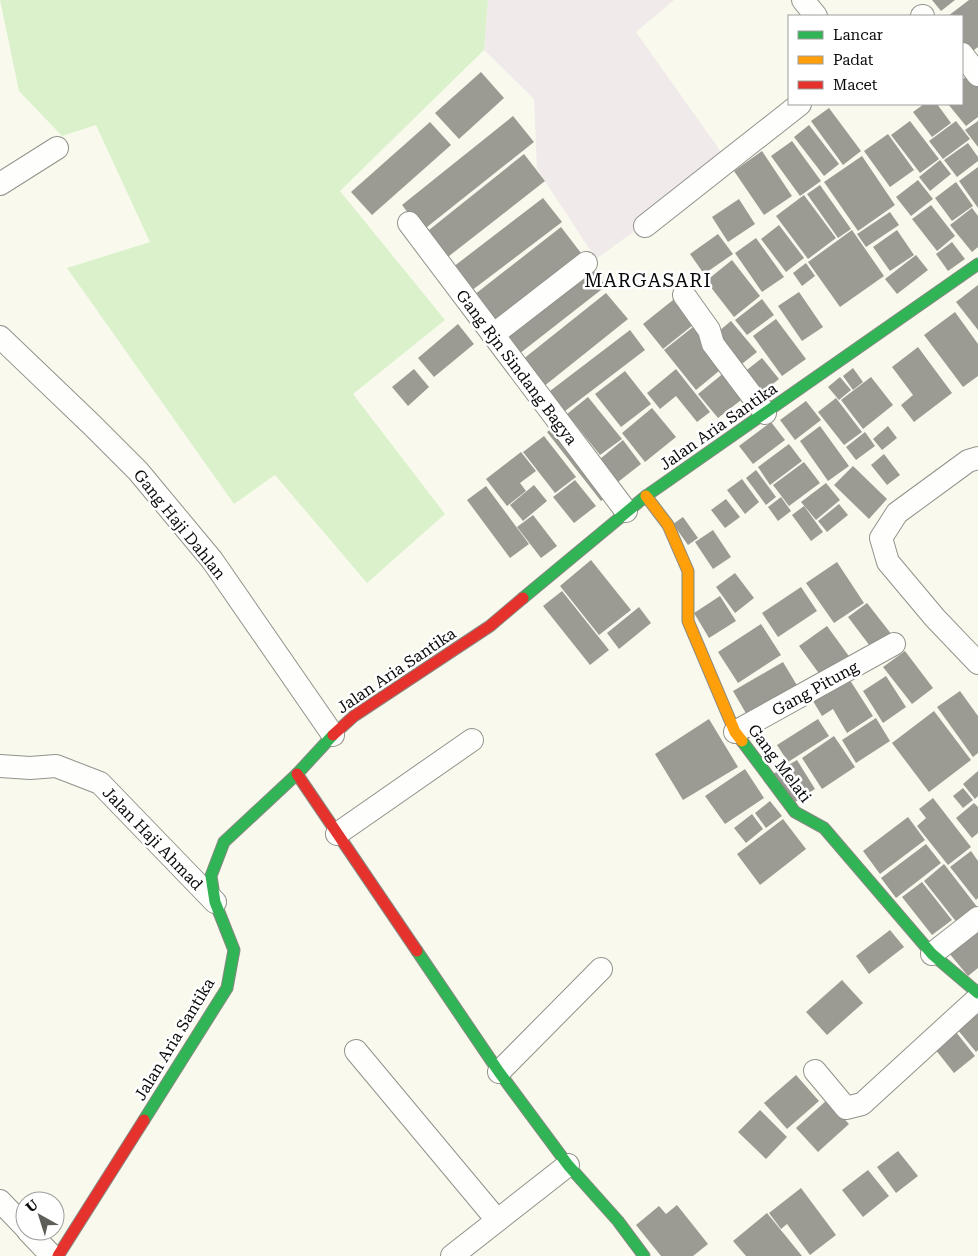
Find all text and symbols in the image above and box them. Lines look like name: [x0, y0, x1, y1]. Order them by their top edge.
legend: [788, 15, 963, 105]
text: Lancar: [833, 26, 883, 44]
text: Padat: [833, 51, 874, 69]
text: Macet: [833, 76, 878, 94]
district label: MARGASARI: [584, 269, 712, 292]
street label: Gang Rjn Sindang Bagya: [452, 286, 581, 449]
street label: Jalan Aria Santika: [656, 379, 781, 474]
street label: Gang Haji Dahlan: [130, 466, 230, 583]
street label: Jalan Aria Santika: [333, 623, 460, 717]
street label: Gang Pitung: [769, 657, 862, 720]
street label: Gang Melati: [744, 720, 815, 806]
street label: Jalan Haji Ahmad: [99, 783, 207, 894]
street label: Jalan Aria Santika: [130, 974, 219, 1104]
north arrow: [15, 1191, 65, 1241]
text: U: [23, 1196, 41, 1216]

